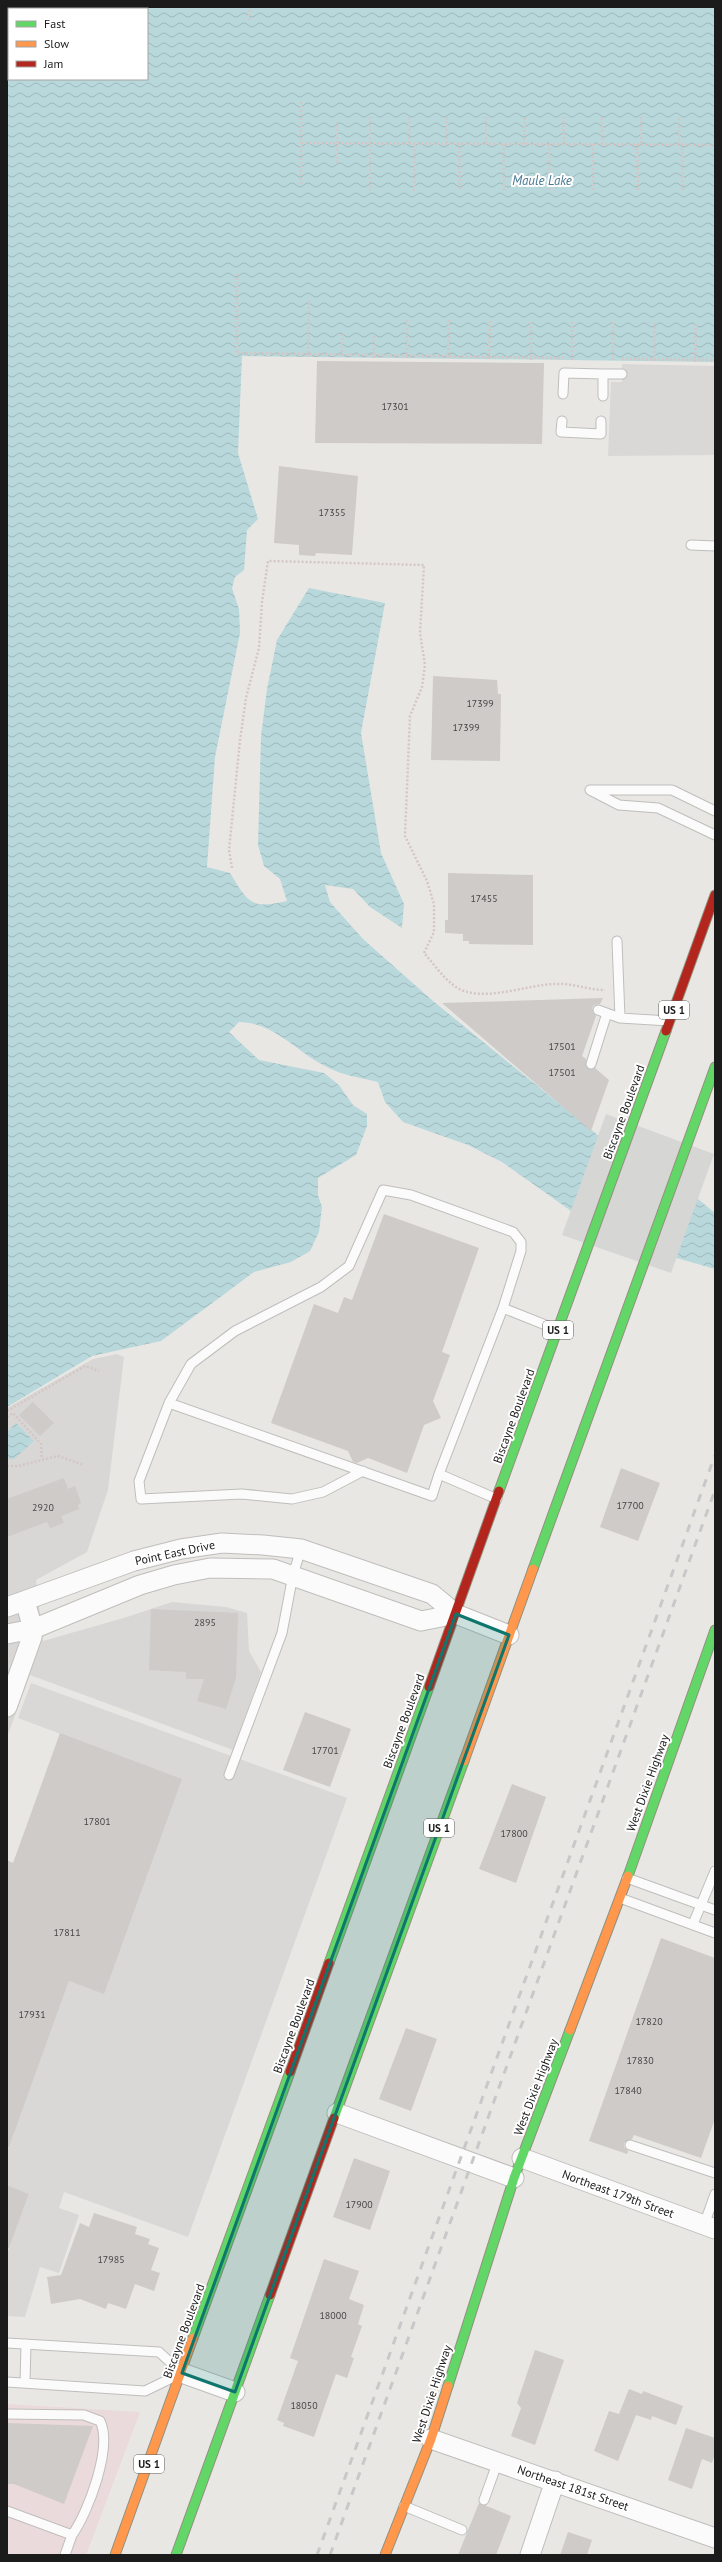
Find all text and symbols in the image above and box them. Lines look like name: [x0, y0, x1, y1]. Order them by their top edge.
legend: [8, 8, 148, 80]
text: Fast: [44, 16, 65, 31]
text: Slow: [44, 36, 69, 51]
text: Jam: [43, 56, 63, 71]
water label: Maule Lake: [512, 172, 572, 189]
house number: 17301: [381, 400, 409, 413]
house number: 17355: [318, 506, 346, 519]
house number: 17399: [466, 697, 494, 710]
house number: 17399: [452, 721, 480, 734]
house number: 17455: [470, 892, 498, 905]
road number: US 1: [659, 1001, 689, 1019]
house number: 17501: [548, 1040, 576, 1053]
street label: Biscayne Boulevard: [599, 1062, 648, 1161]
house number: 17501: [548, 1066, 576, 1079]
road number: US 1: [543, 1321, 573, 1339]
street label: Biscayne Boulevard: [489, 1366, 538, 1465]
house number: 17700: [616, 1499, 644, 1512]
house number: 2920: [32, 1501, 54, 1514]
street label: Point East Drive: [134, 1537, 216, 1568]
house number: 2895: [194, 1616, 216, 1629]
street label: Biscayne Boulevard: [379, 1671, 428, 1770]
street label: West Dixie Highway: [623, 1732, 672, 1833]
house number: 17701: [311, 1744, 339, 1757]
house number: 17801: [83, 1815, 111, 1828]
road number: US 1: [424, 1819, 454, 1837]
house number: 17800: [500, 1827, 528, 1840]
house number: 17811: [53, 1926, 81, 1939]
street label: Biscayne Boulevard: [269, 1976, 318, 2075]
house number: 17931: [18, 2008, 46, 2021]
house number: 17820: [635, 2015, 663, 2028]
street label: West Dixie Highway: [510, 2036, 561, 2137]
house number: 17830: [626, 2054, 654, 2067]
house number: 17840: [614, 2084, 642, 2097]
street label: Northeast 179th Street: [560, 2166, 676, 2221]
house number: 17900: [345, 2198, 373, 2211]
house number: 17985: [97, 2253, 125, 2266]
street label: Biscayne Boulevard: [159, 2281, 208, 2380]
house number: 18000: [319, 2309, 347, 2322]
street label: West Dixie Highway: [409, 2343, 455, 2445]
house number: 18050: [290, 2399, 318, 2412]
road number: US 1: [134, 2455, 164, 2473]
street label: Northeast 181st Street: [516, 2461, 631, 2514]

